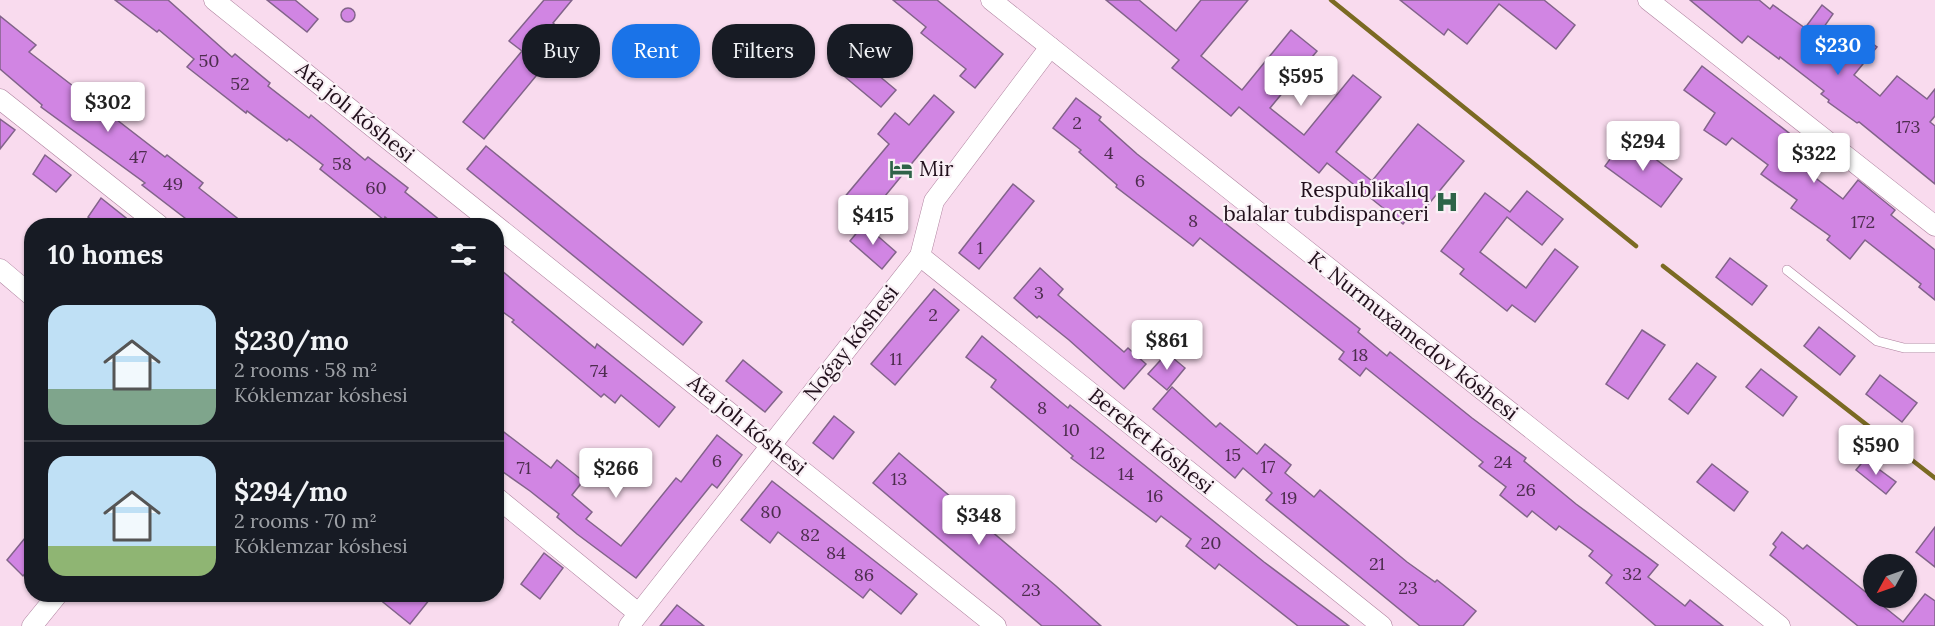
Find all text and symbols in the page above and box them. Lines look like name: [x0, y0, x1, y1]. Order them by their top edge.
chip: Buy: [522, 24, 600, 78]
chip: Rent: [612, 24, 700, 78]
chip: Filters: [712, 24, 815, 78]
chip: New: [827, 24, 913, 78]
pin: $230: [1802, 25, 1874, 76]
text: $230: [1815, 32, 1861, 57]
house number: 50: [199, 49, 220, 72]
street label: Ata jolı kóshesi: [290, 55, 420, 168]
pin: $595: [1265, 56, 1337, 107]
text: $595: [1279, 63, 1323, 88]
house number: 52: [230, 72, 250, 95]
pin: $302: [72, 82, 144, 133]
text: $302: [85, 89, 131, 114]
house number: 2: [1072, 111, 1082, 134]
house number: 173: [1896, 115, 1920, 138]
pin: $294: [1607, 121, 1679, 172]
text: $294: [1621, 128, 1665, 153]
pin: $322: [1778, 133, 1850, 184]
text: $322: [1792, 140, 1836, 165]
house number: 4: [1104, 141, 1114, 164]
house number: 47: [129, 145, 147, 168]
house number: 58: [332, 152, 352, 175]
place label: Mir: [919, 155, 953, 182]
hotel icon: Mir: [888, 156, 914, 182]
house number: 6: [1135, 169, 1145, 192]
house number: 49: [163, 172, 183, 195]
house number: 60: [365, 176, 387, 199]
place label: Respublikalıq balalar tubdispanceri: [1224, 176, 1429, 227]
hospital icon: Respublikalıq balalar tubdispanceri: [1434, 189, 1460, 215]
pin: $415: [837, 195, 909, 246]
text: $415: [852, 202, 894, 227]
house number: 8: [1188, 209, 1198, 232]
house number: 172: [1851, 210, 1875, 233]
house number: 1: [977, 236, 983, 259]
text: 10 homes: [48, 238, 163, 271]
icon: filters: [447, 238, 480, 271]
street label: K. Nurmuxamedov kóshesi: [1303, 245, 1524, 426]
street label: Noǵay kóshesi: [797, 279, 904, 406]
house number: 3: [1034, 281, 1044, 304]
house number: 2: [928, 303, 938, 326]
pin: $861: [1131, 320, 1203, 371]
text: $230/mo: [234, 324, 349, 357]
text: $861: [1146, 327, 1188, 352]
icon: home: [96, 329, 168, 401]
house number: 18: [1352, 343, 1368, 366]
house number: 11: [889, 347, 903, 370]
text: 2 rooms · 58 m²: [234, 357, 378, 382]
house number: 74: [590, 359, 608, 382]
street label: Ata jolı kóshesi: [682, 368, 812, 481]
text: Kóklemzar kóshesi: [234, 382, 408, 407]
street label: Bereket kóshesi: [1083, 382, 1220, 499]
house number: 8: [1037, 396, 1047, 419]
house number: 10: [1062, 418, 1080, 441]
pin: $590: [1840, 425, 1912, 476]
text: $590: [1853, 432, 1899, 457]
house number: 12: [1089, 441, 1105, 464]
house number: 15: [1225, 443, 1241, 466]
pin: $266: [580, 448, 652, 499]
house number: 6: [712, 449, 722, 472]
house number: 24: [1493, 450, 1513, 473]
text: $266: [593, 455, 639, 480]
house number: 17: [1261, 455, 1275, 478]
house number: 71: [517, 456, 531, 479]
house number: 14: [1118, 462, 1134, 485]
house number: 13: [891, 467, 907, 490]
text: $294/mo: [234, 475, 348, 508]
house number: 26: [1516, 478, 1536, 501]
icon: home: [96, 480, 168, 552]
house number: 16: [1147, 484, 1163, 507]
house number: 19: [1281, 486, 1297, 509]
pin: $348: [943, 495, 1015, 546]
house number: 80: [760, 500, 782, 523]
text: $348: [956, 502, 1002, 527]
text: 2 rooms · 70 m²: [234, 508, 377, 533]
house number: 82: [800, 523, 820, 546]
house number: 20: [1201, 531, 1221, 554]
text: Kóklemzar kóshesi: [234, 533, 408, 558]
house number: 84: [826, 541, 846, 564]
house number: 21: [1369, 552, 1385, 575]
north arrow: [1863, 554, 1917, 608]
map controls: [1863, 554, 1917, 608]
house number: 32: [1622, 562, 1642, 585]
house number: 86: [854, 563, 874, 586]
house number: 23: [1398, 576, 1418, 599]
house number: 23: [1021, 578, 1041, 601]

